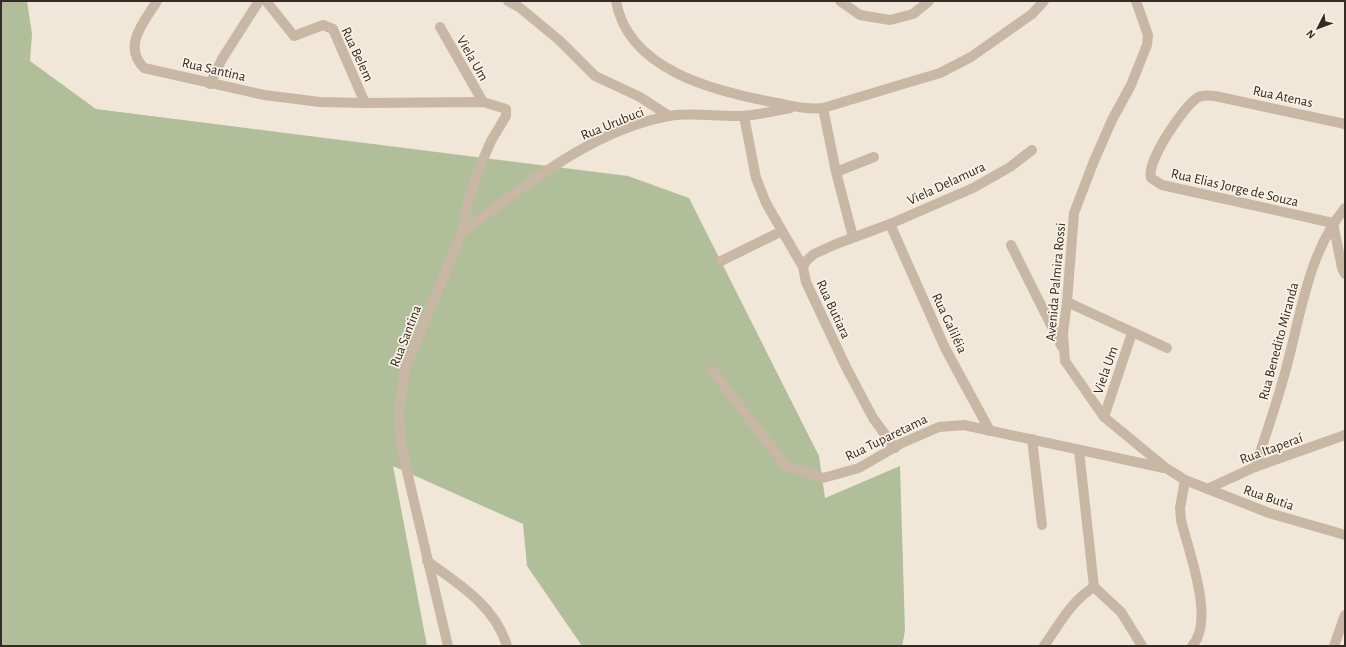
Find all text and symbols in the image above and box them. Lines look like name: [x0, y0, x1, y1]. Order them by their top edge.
north arrow: [1298, 8, 1338, 48]
street label: Rua Belem: [338, 25, 376, 84]
text: N: [1304, 28, 1318, 41]
street label: Viela Um: [454, 33, 491, 84]
street label: Rua Santina: [181, 56, 247, 84]
street label: Rua Atenas: [1252, 84, 1314, 110]
street label: Rua Urubuci: [579, 105, 646, 143]
street label: Viela Delamura: [905, 160, 988, 208]
street label: Rua Elias Jorge de Souza: [1170, 166, 1300, 210]
street label: Avenida Palmira Rossi: [1044, 222, 1068, 342]
street label: Rua Butiara: [813, 278, 853, 341]
street label: Rua Benedito Miranda: [1257, 280, 1302, 402]
street label: Rua Galiléia: [929, 291, 969, 356]
street label: Rua Santina: [388, 303, 424, 369]
street label: Viela Um: [1091, 345, 1121, 396]
street label: Rua Tuparetama: [843, 412, 930, 464]
street label: Rua Itaperaí: [1238, 431, 1305, 467]
street label: Rua Butia: [1242, 483, 1296, 513]

